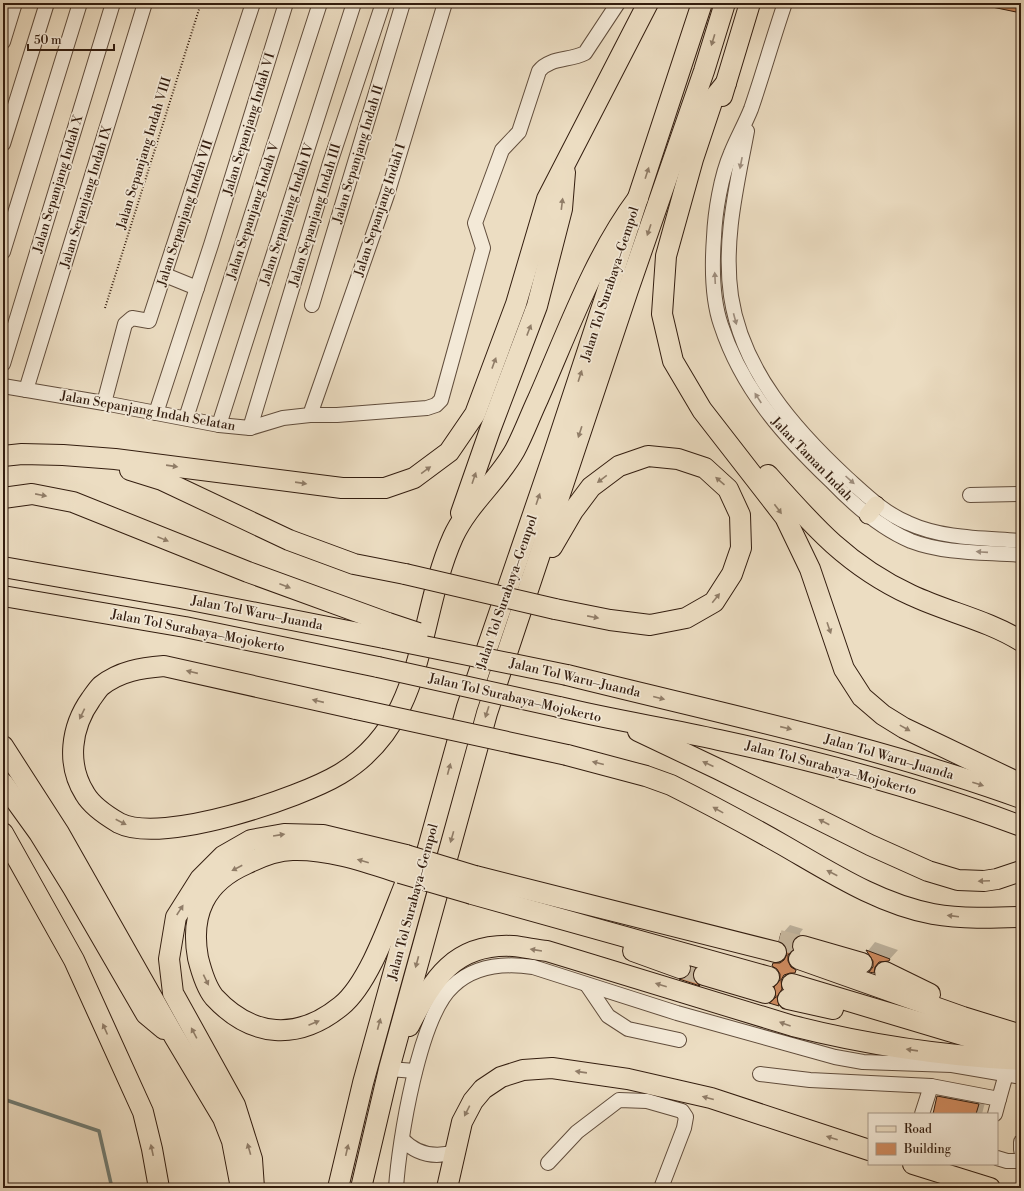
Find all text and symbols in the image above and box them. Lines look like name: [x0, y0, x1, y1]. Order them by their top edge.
scale bar: [28, 26, 114, 52]
text: 50 m: [34, 33, 62, 48]
one-way arrow: [710, 35, 716, 47]
street label: Jalan Sepanjang Indah VI: [219, 51, 278, 198]
street label: Jalan Sepanjang Indah VIII: [113, 75, 175, 232]
street label: Jalan Sepanjang Indah II: [330, 83, 386, 225]
street label: Jalan Sepanjang Indah X: [29, 112, 87, 256]
street label: Jalan Sepanjang Indah IX: [56, 123, 116, 271]
street label: Jalan Sepanjang Indah VII: [153, 138, 216, 289]
street label: Jalan Sepanjang Indah V: [223, 140, 283, 283]
street label: Jalan Sepanjang Indah IV: [256, 140, 318, 288]
street label: Jalan Sepanjang Indah III: [285, 142, 344, 289]
street label: Jalan Sepanjang Indah I: [351, 142, 409, 278]
one-way arrow: [737, 157, 743, 169]
one-way arrow: [644, 167, 650, 179]
one-way arrow: [559, 198, 565, 210]
street label: Jalan Tol Surabaya–Gempol: [577, 205, 643, 364]
one-way arrow: [645, 224, 651, 236]
one-way arrow: [711, 272, 718, 284]
one-way arrow: [732, 314, 738, 326]
one-way arrow: [526, 323, 532, 335]
one-way arrow: [492, 356, 498, 368]
one-way arrow: [577, 370, 583, 382]
street label: Jalan Sepanjang Indah Selatan: [58, 388, 237, 434]
one-way arrow: [754, 392, 761, 404]
street label: Jalan Taman Indah: [767, 413, 856, 505]
one-way arrow: [577, 427, 583, 439]
one-way arrow: [166, 463, 178, 469]
one-way arrow: [420, 465, 431, 474]
one-way arrow: [471, 471, 477, 483]
one-way arrow: [597, 475, 608, 483]
one-way arrow: [845, 475, 854, 484]
one-way arrow: [714, 477, 725, 486]
one-way arrow: [295, 480, 307, 486]
one-way arrow: [35, 493, 48, 499]
one-way arrow: [536, 493, 542, 505]
one-way arrow: [774, 503, 783, 514]
street label: Jalan Tol Surabaya–Gempol: [473, 513, 541, 672]
one-way arrow: [158, 536, 169, 542]
one-way arrow: [976, 548, 988, 555]
one-way arrow: [279, 583, 291, 589]
street label: Jalan Tol Waru–Juanda: [189, 592, 325, 634]
one-way arrow: [711, 593, 720, 603]
street label: Jalan Tol Surabaya–Mojokerto: [109, 606, 286, 656]
one-way arrow: [587, 614, 600, 620]
one-way arrow: [826, 622, 832, 634]
street label: Jalan Tol Waru–Juanda: [507, 655, 642, 701]
one-way arrow: [185, 669, 198, 675]
street label: Jalan Tol Surabaya–Mojokerto: [426, 670, 603, 726]
one-way arrow: [654, 695, 666, 701]
one-way arrow: [312, 697, 325, 703]
one-way arrow: [484, 706, 490, 718]
one-way arrow: [79, 708, 85, 720]
one-way arrow: [899, 725, 911, 731]
one-way arrow: [780, 726, 792, 732]
street label: Jalan Tol Waru–Juanda: [821, 731, 956, 783]
street label: Jalan Tol Surabaya–Mojokerto: [743, 737, 918, 799]
one-way arrow: [591, 760, 603, 766]
one-way arrow: [702, 761, 713, 767]
one-way arrow: [446, 763, 452, 775]
one-way arrow: [972, 781, 984, 787]
one-way arrow: [712, 806, 724, 813]
one-way arrow: [115, 819, 127, 826]
one-way arrow: [818, 819, 830, 825]
street label: Jalan Tol Surabaya–Gempol: [384, 822, 442, 983]
one-way arrow: [449, 831, 455, 843]
one-way arrow: [273, 832, 285, 838]
one-way arrow: [356, 858, 368, 864]
one-way arrow: [231, 865, 243, 871]
one-way arrow: [826, 870, 838, 876]
one-way arrow: [978, 877, 990, 884]
one-way arrow: [176, 905, 184, 915]
one-way arrow: [947, 913, 959, 920]
one-way arrow: [530, 947, 542, 953]
one-way arrow: [414, 956, 420, 969]
one-way arrow: [203, 975, 209, 986]
one-way arrow: [655, 982, 667, 988]
one-way arrow: [376, 1018, 382, 1030]
one-way arrow: [308, 1020, 319, 1026]
one-way arrow: [779, 1020, 791, 1026]
one-way arrow: [102, 1023, 108, 1035]
one-way arrow: [191, 1027, 197, 1038]
one-way arrow: [906, 1047, 919, 1053]
one-way arrow: [575, 1069, 587, 1075]
one-way arrow: [702, 1095, 714, 1101]
one-way arrow: [464, 1105, 471, 1117]
legend: [868, 1113, 998, 1165]
text: Road: [904, 1122, 932, 1137]
one-way arrow: [826, 1135, 838, 1141]
text: Building: [903, 1142, 952, 1157]
one-way arrow: [149, 1143, 155, 1156]
one-way arrow: [246, 1143, 252, 1155]
one-way arrow: [344, 1144, 350, 1156]

